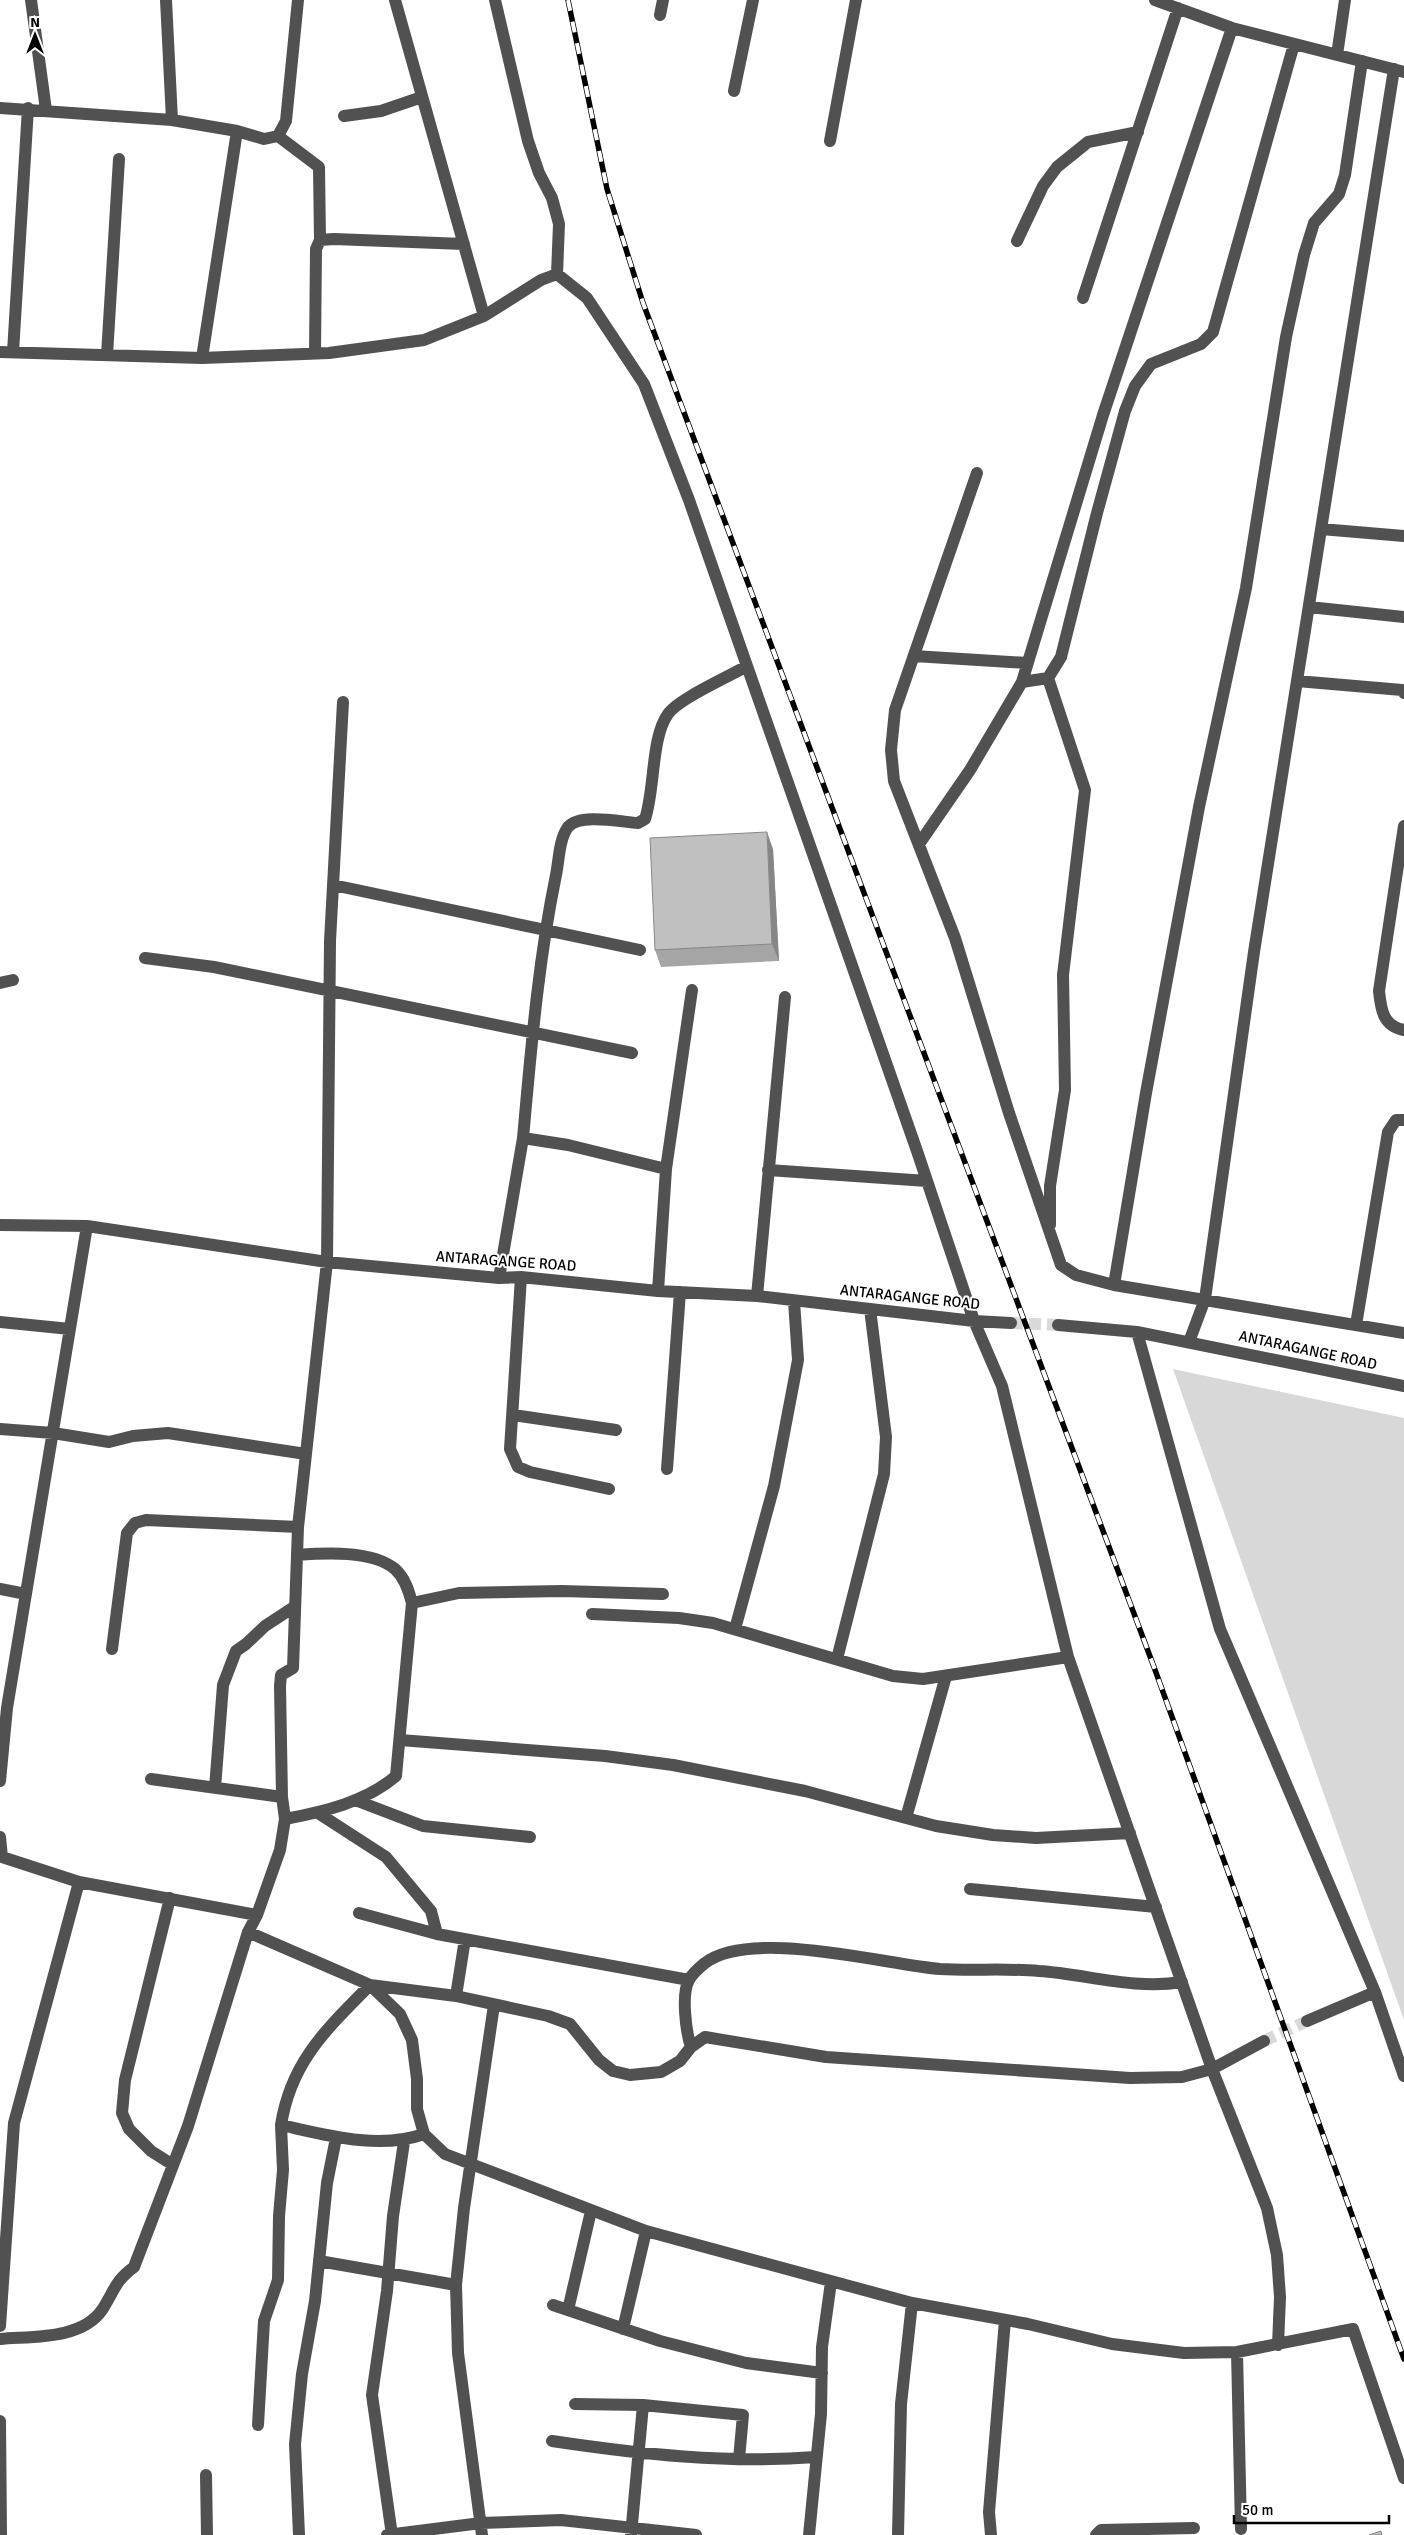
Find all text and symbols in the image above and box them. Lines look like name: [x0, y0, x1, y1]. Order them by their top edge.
north arrow: [10, 10, 60, 60]
text: N: [30, 14, 40, 31]
street label: ANTARAGANGE ROAD: [435, 1247, 577, 1275]
street label: ANTARAGANGE ROAD: [839, 1281, 981, 1313]
street label: ANTARAGANGE ROAD: [1237, 1327, 1379, 1373]
scale bar: [1234, 2492, 1389, 2524]
text: 50 m: [1242, 2501, 1273, 2519]

